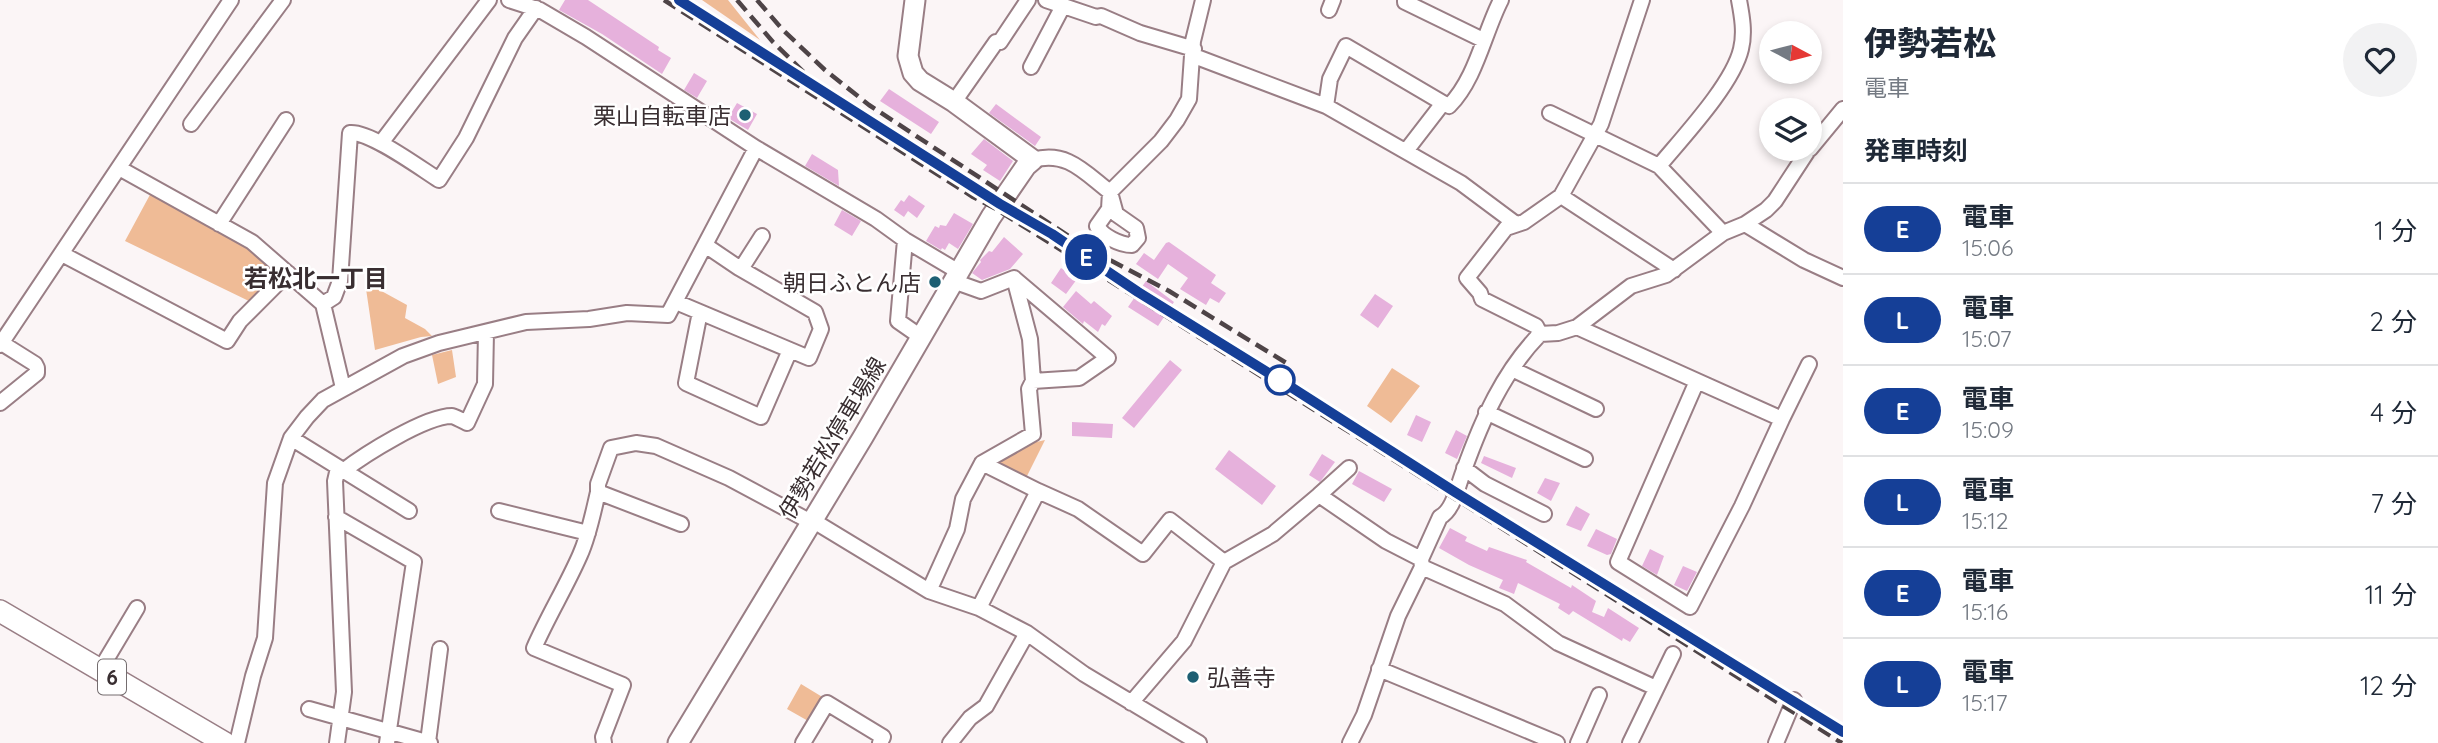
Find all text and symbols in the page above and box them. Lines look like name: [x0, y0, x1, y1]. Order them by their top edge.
north arrow: [1759, 21, 1822, 84]
map controls: [1759, 21, 1822, 161]
text: 伊勢若松: [1864, 22, 1996, 63]
button: heart: [2343, 23, 2417, 97]
text: 電車: [1864, 73, 1910, 102]
button: layers: [1759, 98, 1822, 161]
place label: 栗山自転車店: [593, 101, 731, 130]
marker: 栗山自転車店: [737, 107, 753, 123]
text: 発車時刻: [1864, 134, 1968, 167]
text: 電車: [1962, 200, 2014, 233]
text: E: [1896, 214, 1909, 244]
text: 1 分: [2374, 214, 2417, 247]
text: 15:06: [1962, 233, 2013, 262]
line badge: E: [1063, 234, 1109, 280]
text: E: [1079, 242, 1093, 272]
district label: 若松北一丁目: [244, 263, 388, 293]
place label: 朝日ふとん店: [783, 268, 921, 297]
marker: 朝日ふとん店: [927, 274, 943, 290]
text: 電車: [1962, 291, 2014, 324]
text: L: [1896, 305, 1909, 335]
text: 2 分: [2369, 305, 2417, 338]
text: 15:07: [1962, 324, 2012, 353]
street label: 伊勢若松停車場線: [772, 352, 892, 524]
unlabelled marker: [1265, 365, 1295, 395]
text: 電車: [1962, 382, 2014, 415]
text: E: [1896, 396, 1909, 426]
text: 4 分: [2370, 396, 2417, 429]
text: 15:09: [1962, 415, 2014, 444]
text: 電車: [1962, 473, 2014, 506]
text: L: [1896, 487, 1909, 517]
text: 7 分: [2371, 487, 2417, 520]
text: 15:12: [1962, 506, 2009, 535]
text: 電車: [1962, 564, 2014, 597]
text: E: [1896, 578, 1909, 608]
text: 11 分: [2365, 578, 2417, 611]
text: 15:16: [1962, 597, 2008, 626]
text: 電車: [1962, 655, 2014, 688]
road number: 6: [98, 660, 126, 694]
place label: 弘善寺: [1207, 663, 1276, 692]
marker: 弘善寺: [1185, 669, 1201, 685]
text: L: [1896, 669, 1909, 699]
text: 12 分: [2360, 669, 2417, 702]
text: 15:17: [1962, 688, 2008, 717]

